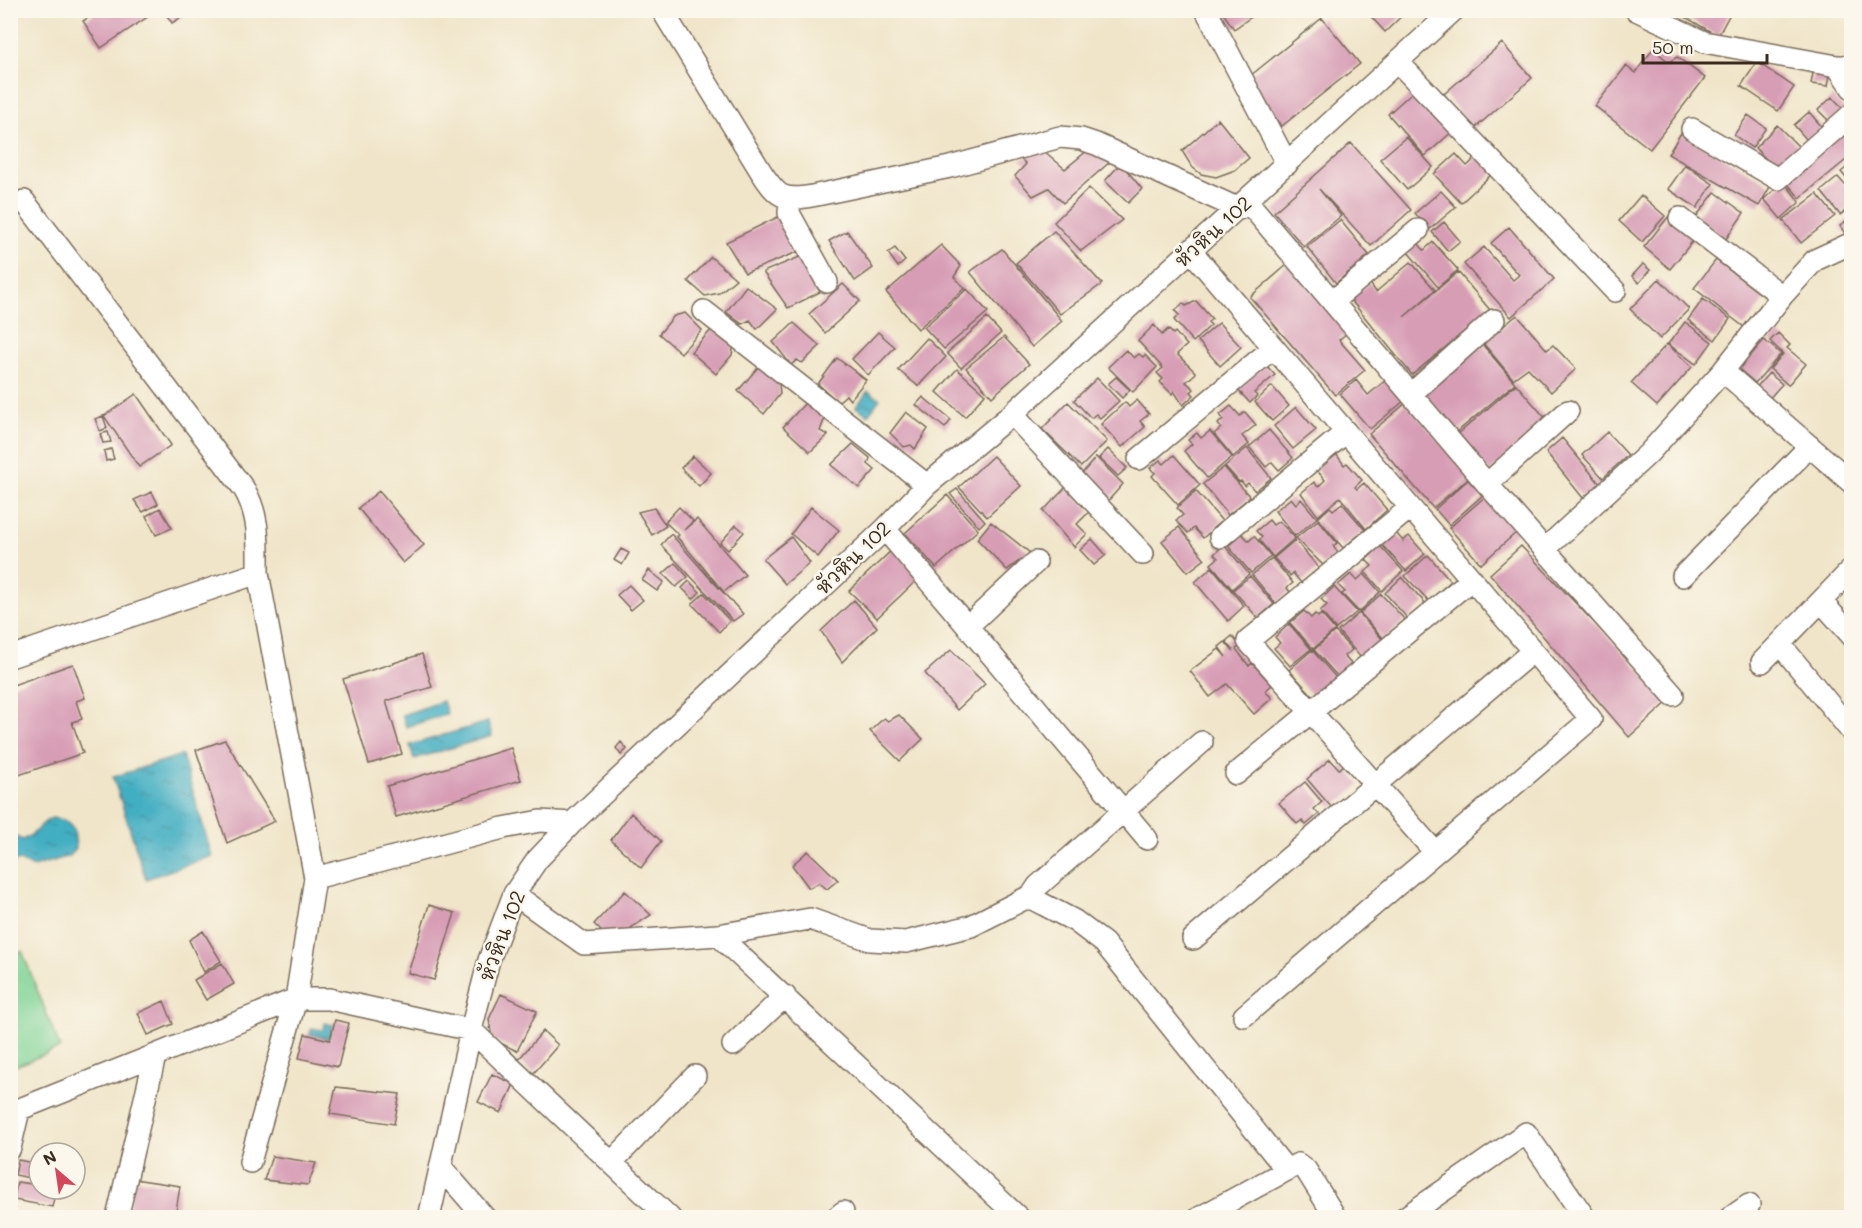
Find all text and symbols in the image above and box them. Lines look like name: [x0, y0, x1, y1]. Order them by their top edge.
scale bar: [1643, 27, 1768, 65]
text: 50 m: [1652, 35, 1694, 59]
street label: หัวหิน 102: [1168, 190, 1256, 273]
street label: หัวหิน 102: [809, 515, 896, 600]
street label: หัวหิน 102: [472, 886, 530, 985]
north arrow: [27, 1141, 87, 1201]
text: N: [39, 1145, 60, 1170]

